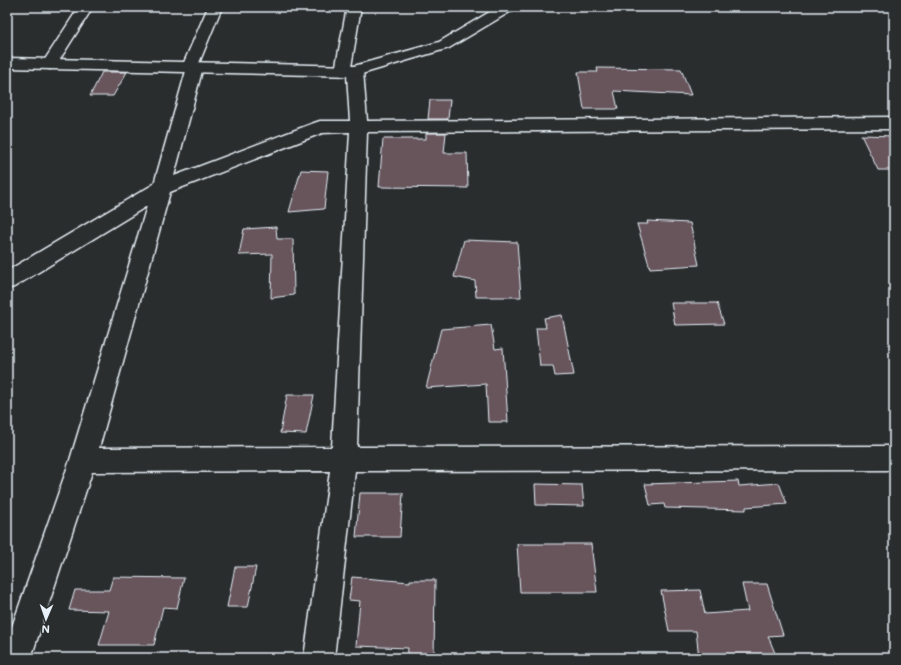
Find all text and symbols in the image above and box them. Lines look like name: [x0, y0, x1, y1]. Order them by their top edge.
north arrow: [26, 599, 66, 639]
text: N: [41, 622, 50, 637]

